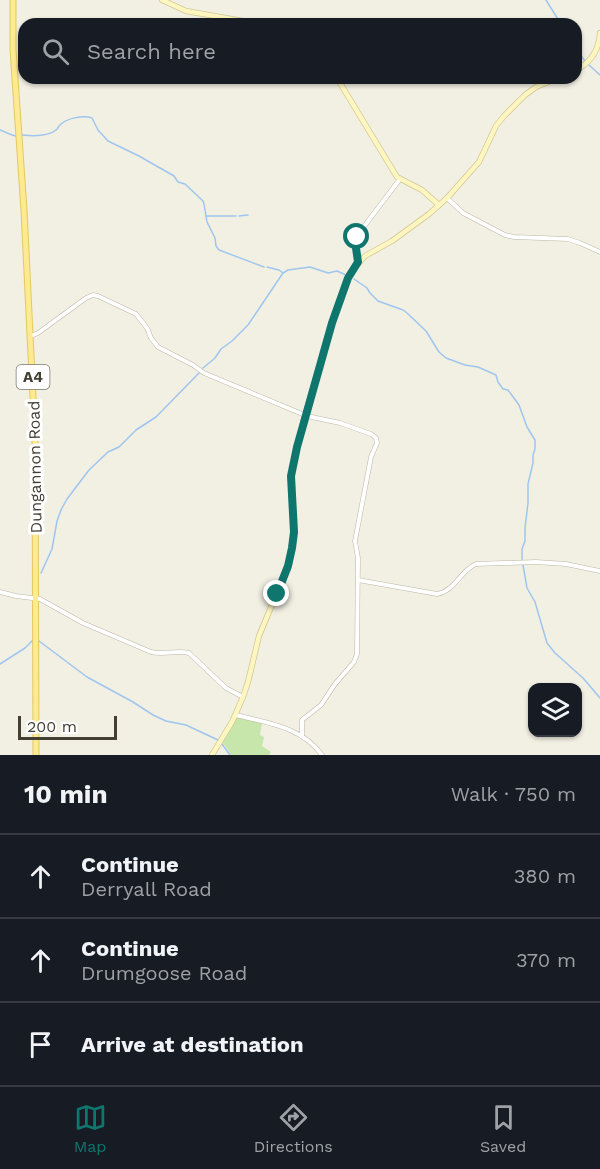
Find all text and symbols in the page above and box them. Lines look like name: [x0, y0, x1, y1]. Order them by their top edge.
search box: [18, 18, 582, 84]
icon: search: [39, 35, 72, 68]
text: Search here: [87, 39, 216, 64]
route start: [343, 223, 369, 249]
road number: A4: [16, 365, 50, 389]
street label: Dungannon Road: [24, 400, 46, 534]
route end: [263, 580, 289, 606]
map controls: [528, 683, 582, 737]
button: layers: [528, 683, 582, 737]
scale bar: [18, 713, 117, 740]
text: 200 m: [27, 717, 77, 736]
text: 10 min: [24, 779, 108, 809]
text: Walk · 750 m: [451, 782, 576, 806]
text: Continue: [81, 852, 179, 877]
icon: ahead: [24, 860, 57, 893]
text: 380 m: [514, 864, 576, 888]
text: Derryall Road: [81, 877, 212, 901]
text: Continue: [81, 936, 179, 961]
icon: ahead: [24, 944, 57, 977]
text: 370 m: [516, 948, 576, 972]
text: Drumgoose Road: [81, 961, 247, 985]
icon: arrive: [24, 1028, 57, 1061]
text: Arrive at destination: [81, 1032, 304, 1057]
tab: Map: [74, 1101, 107, 1156]
tab: Directions: [254, 1101, 333, 1156]
tab: Saved: [480, 1101, 526, 1156]

